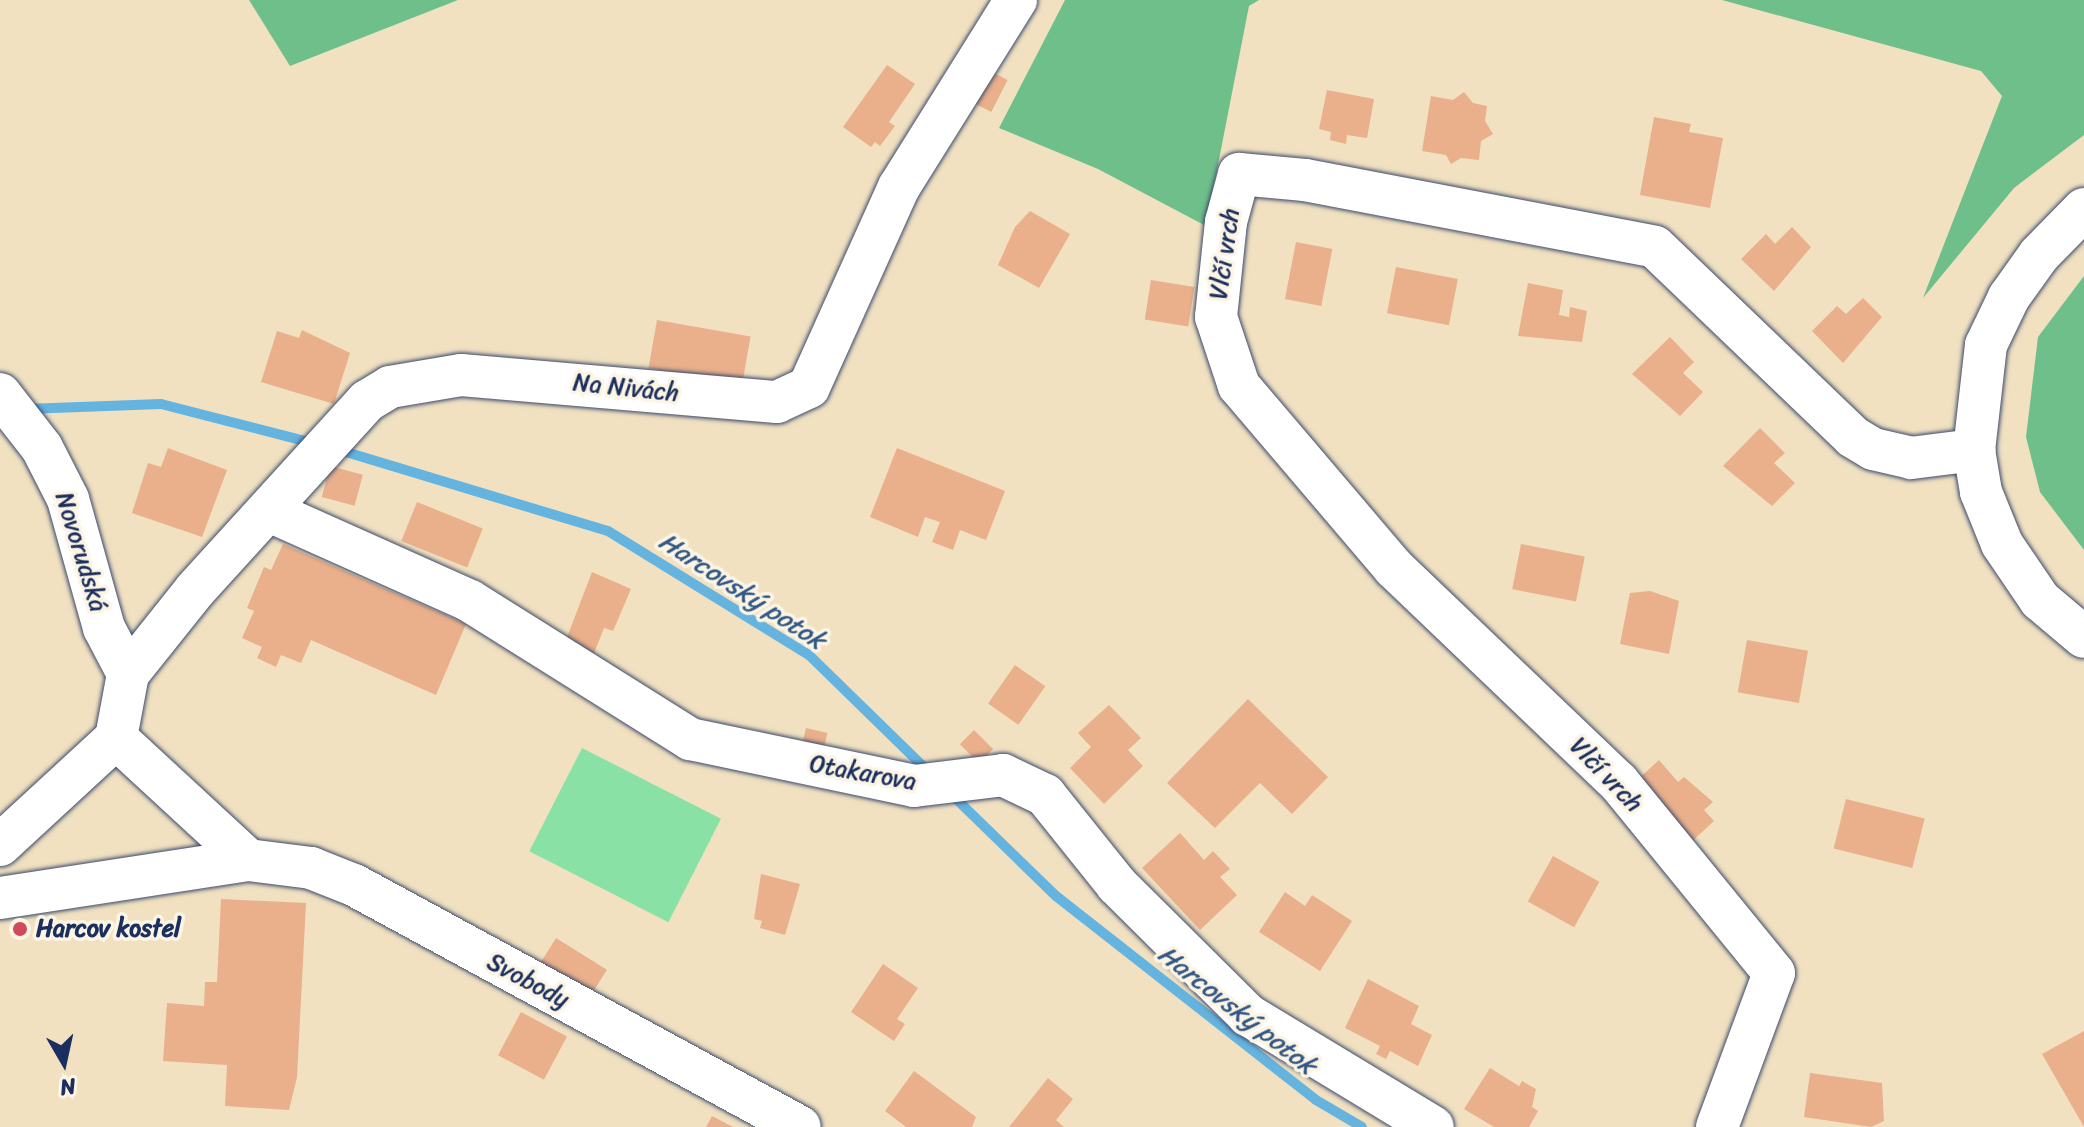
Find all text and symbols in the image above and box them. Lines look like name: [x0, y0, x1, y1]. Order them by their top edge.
street label: Vlčí vrch: [1204, 207, 1246, 301]
street label: Na Nivách: [572, 368, 680, 408]
street label: Novorudská: [49, 489, 113, 615]
water label: Harcovský potok: [653, 526, 831, 656]
street label: Vlčí vrch: [1564, 732, 1648, 818]
street label: Otakarova: [807, 749, 919, 797]
place label: Harcov kostel: [36, 915, 181, 943]
marker: Harcov kostel: [11, 920, 29, 938]
water label: Harcovský potok: [1152, 939, 1322, 1081]
street label: Svobody: [482, 948, 574, 1014]
north arrow: [24, 1023, 104, 1103]
text: N: [57, 1067, 78, 1108]

